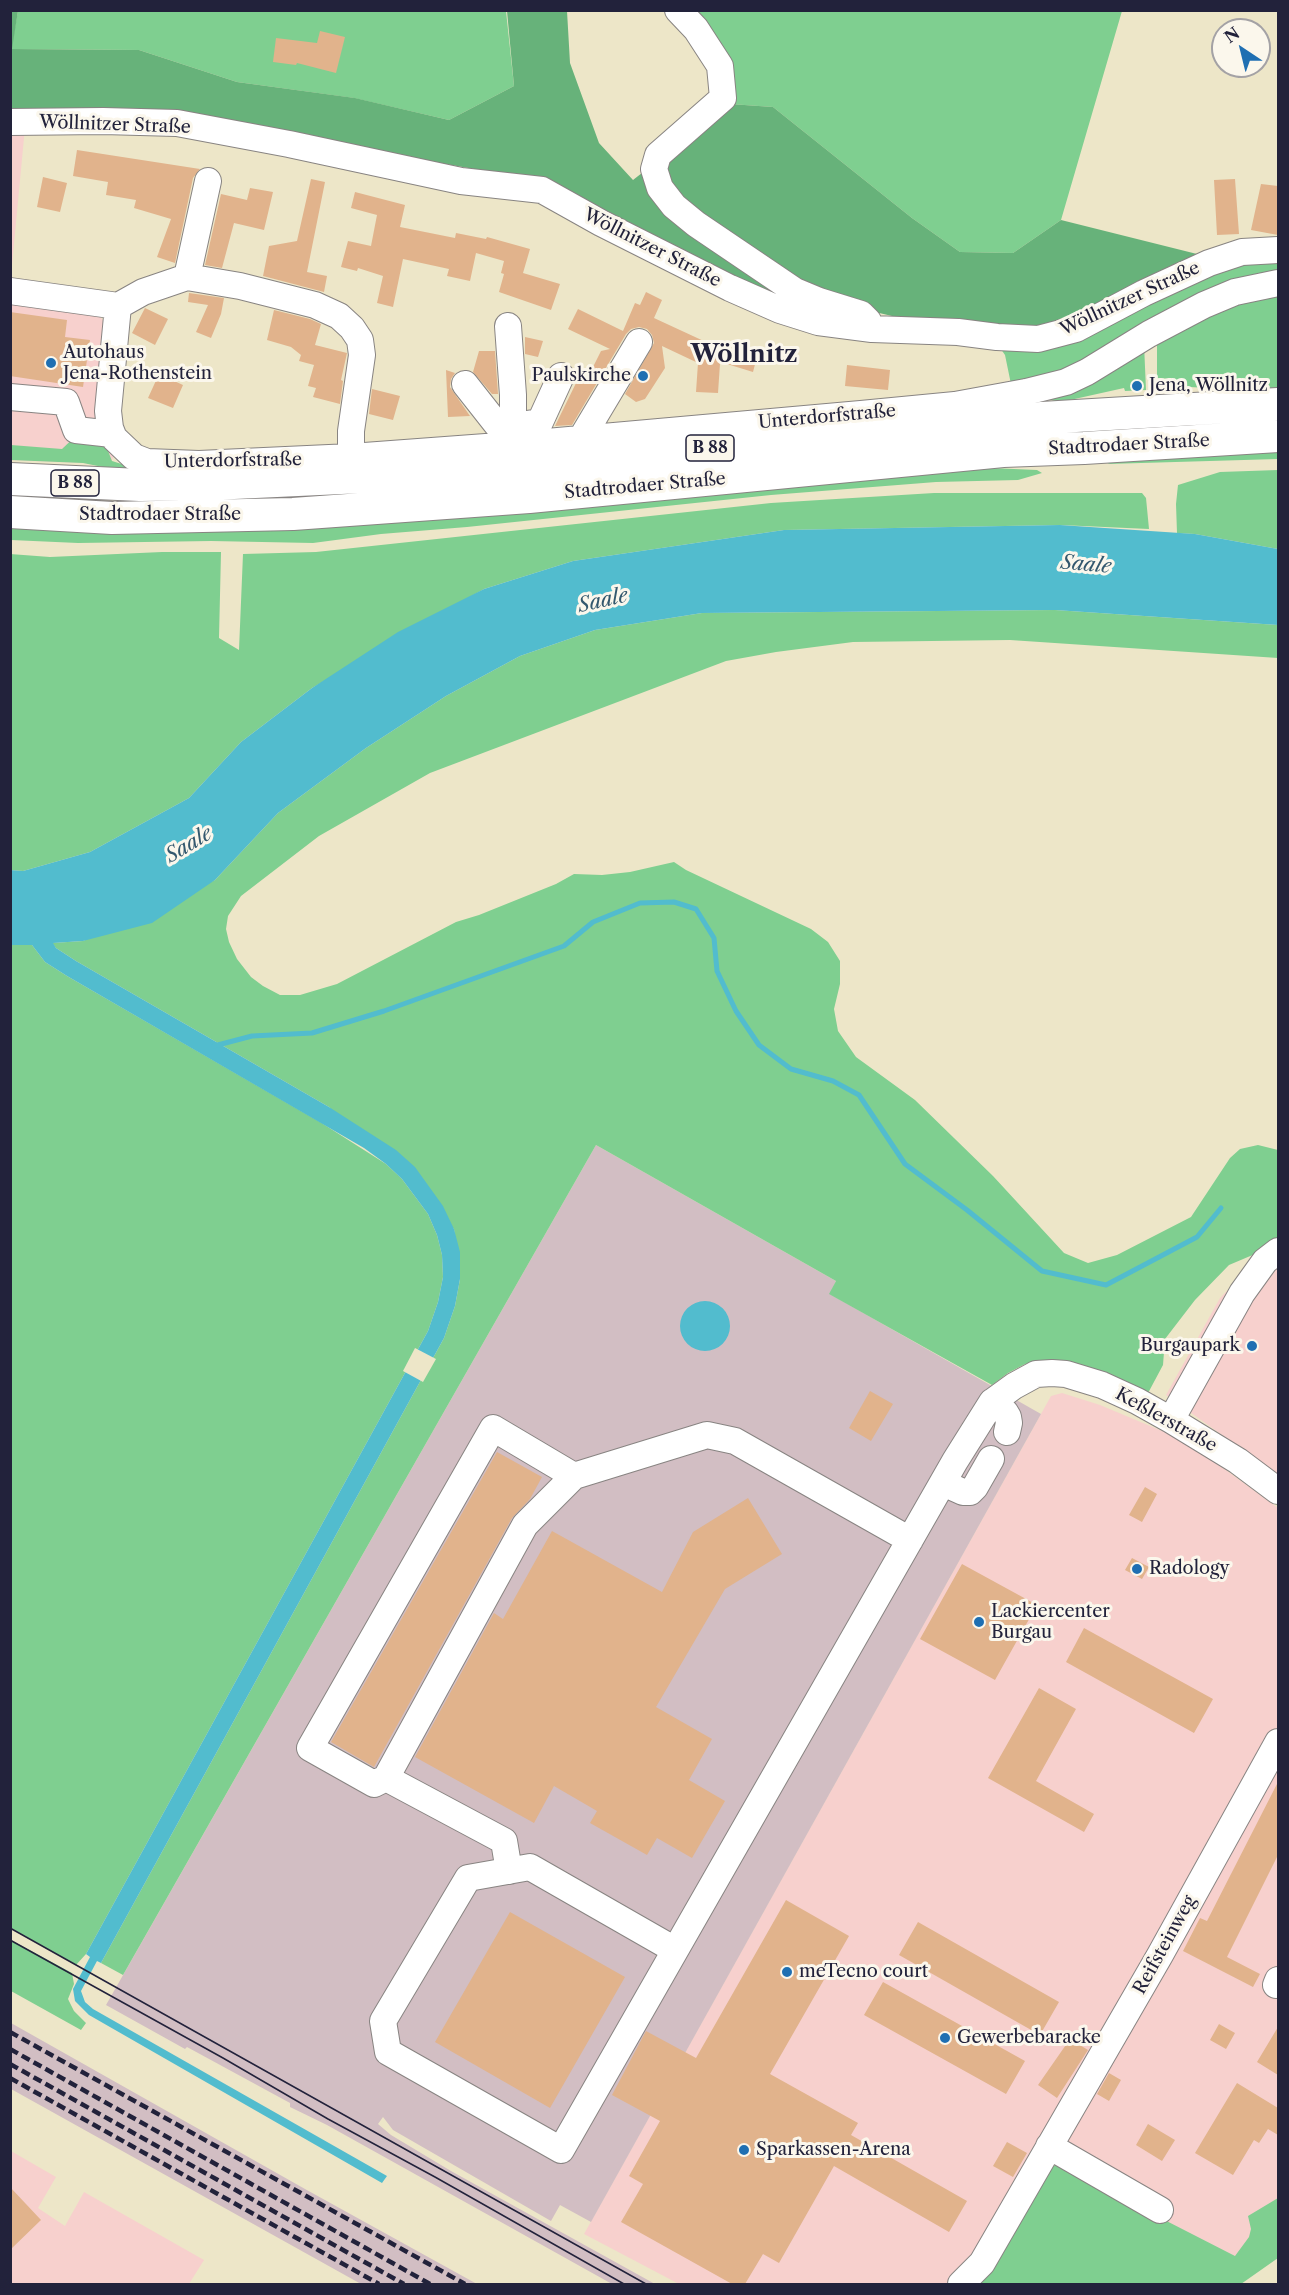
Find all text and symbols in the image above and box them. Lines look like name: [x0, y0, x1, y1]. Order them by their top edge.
north arrow: [1211, 18, 1271, 78]
text: N: [1220, 23, 1243, 47]
street label: Wöllnitzer Straße: [39, 112, 191, 138]
street label: Wöllnitzer Straße: [580, 204, 724, 292]
street label: Wöllnitzer Straße: [1057, 257, 1203, 341]
district label: Wöllnitz: [690, 341, 798, 369]
place label: Autohaus Jena-Rothenstein: [63, 342, 212, 385]
marker: Autohaus Jena-Rothenstein: [44, 356, 58, 370]
place label: Paulskirche: [532, 365, 631, 387]
marker: Paulskirche: [636, 369, 650, 383]
place label: Jena, Wöllnitz: [1149, 375, 1268, 397]
marker: Jena, Wöllnitz: [1130, 379, 1144, 393]
street label: Unterdorfstraße: [757, 400, 897, 434]
street label: Stadtrodaer Straße: [1048, 430, 1210, 460]
road number: B 88: [686, 435, 734, 461]
street label: Unterdorfstraße: [164, 449, 302, 473]
street label: Stadtrodaer Straße: [563, 468, 727, 504]
road number: B 88: [51, 470, 99, 496]
street label: Stadtrodaer Straße: [79, 504, 241, 526]
water label: Saale: [1060, 551, 1112, 579]
water label: Saale: [576, 584, 630, 618]
water label: Saale: [161, 822, 217, 868]
place label: Burgaupark: [1140, 1335, 1240, 1357]
marker: Burgaupark: [1245, 1339, 1259, 1353]
street label: Keßlerstraße: [1111, 1383, 1221, 1457]
place label: Radology: [1149, 1558, 1230, 1580]
marker: Radology: [1130, 1562, 1144, 1576]
place label: Lackiercenter Burgau: [991, 1601, 1110, 1644]
marker: Lackiercenter Burgau: [972, 1615, 986, 1629]
street label: Reifsteinweg: [1129, 1892, 1201, 1998]
place label: meTecno court: [799, 1961, 928, 1983]
marker: meTecno court: [780, 1965, 794, 1979]
place label: Gewerbebaracke: [957, 2027, 1101, 2049]
marker: Gewerbebaracke: [938, 2031, 952, 2045]
place label: Sparkassen-Arena: [756, 2139, 911, 2161]
marker: Sparkassen-Arena: [737, 2143, 751, 2157]

